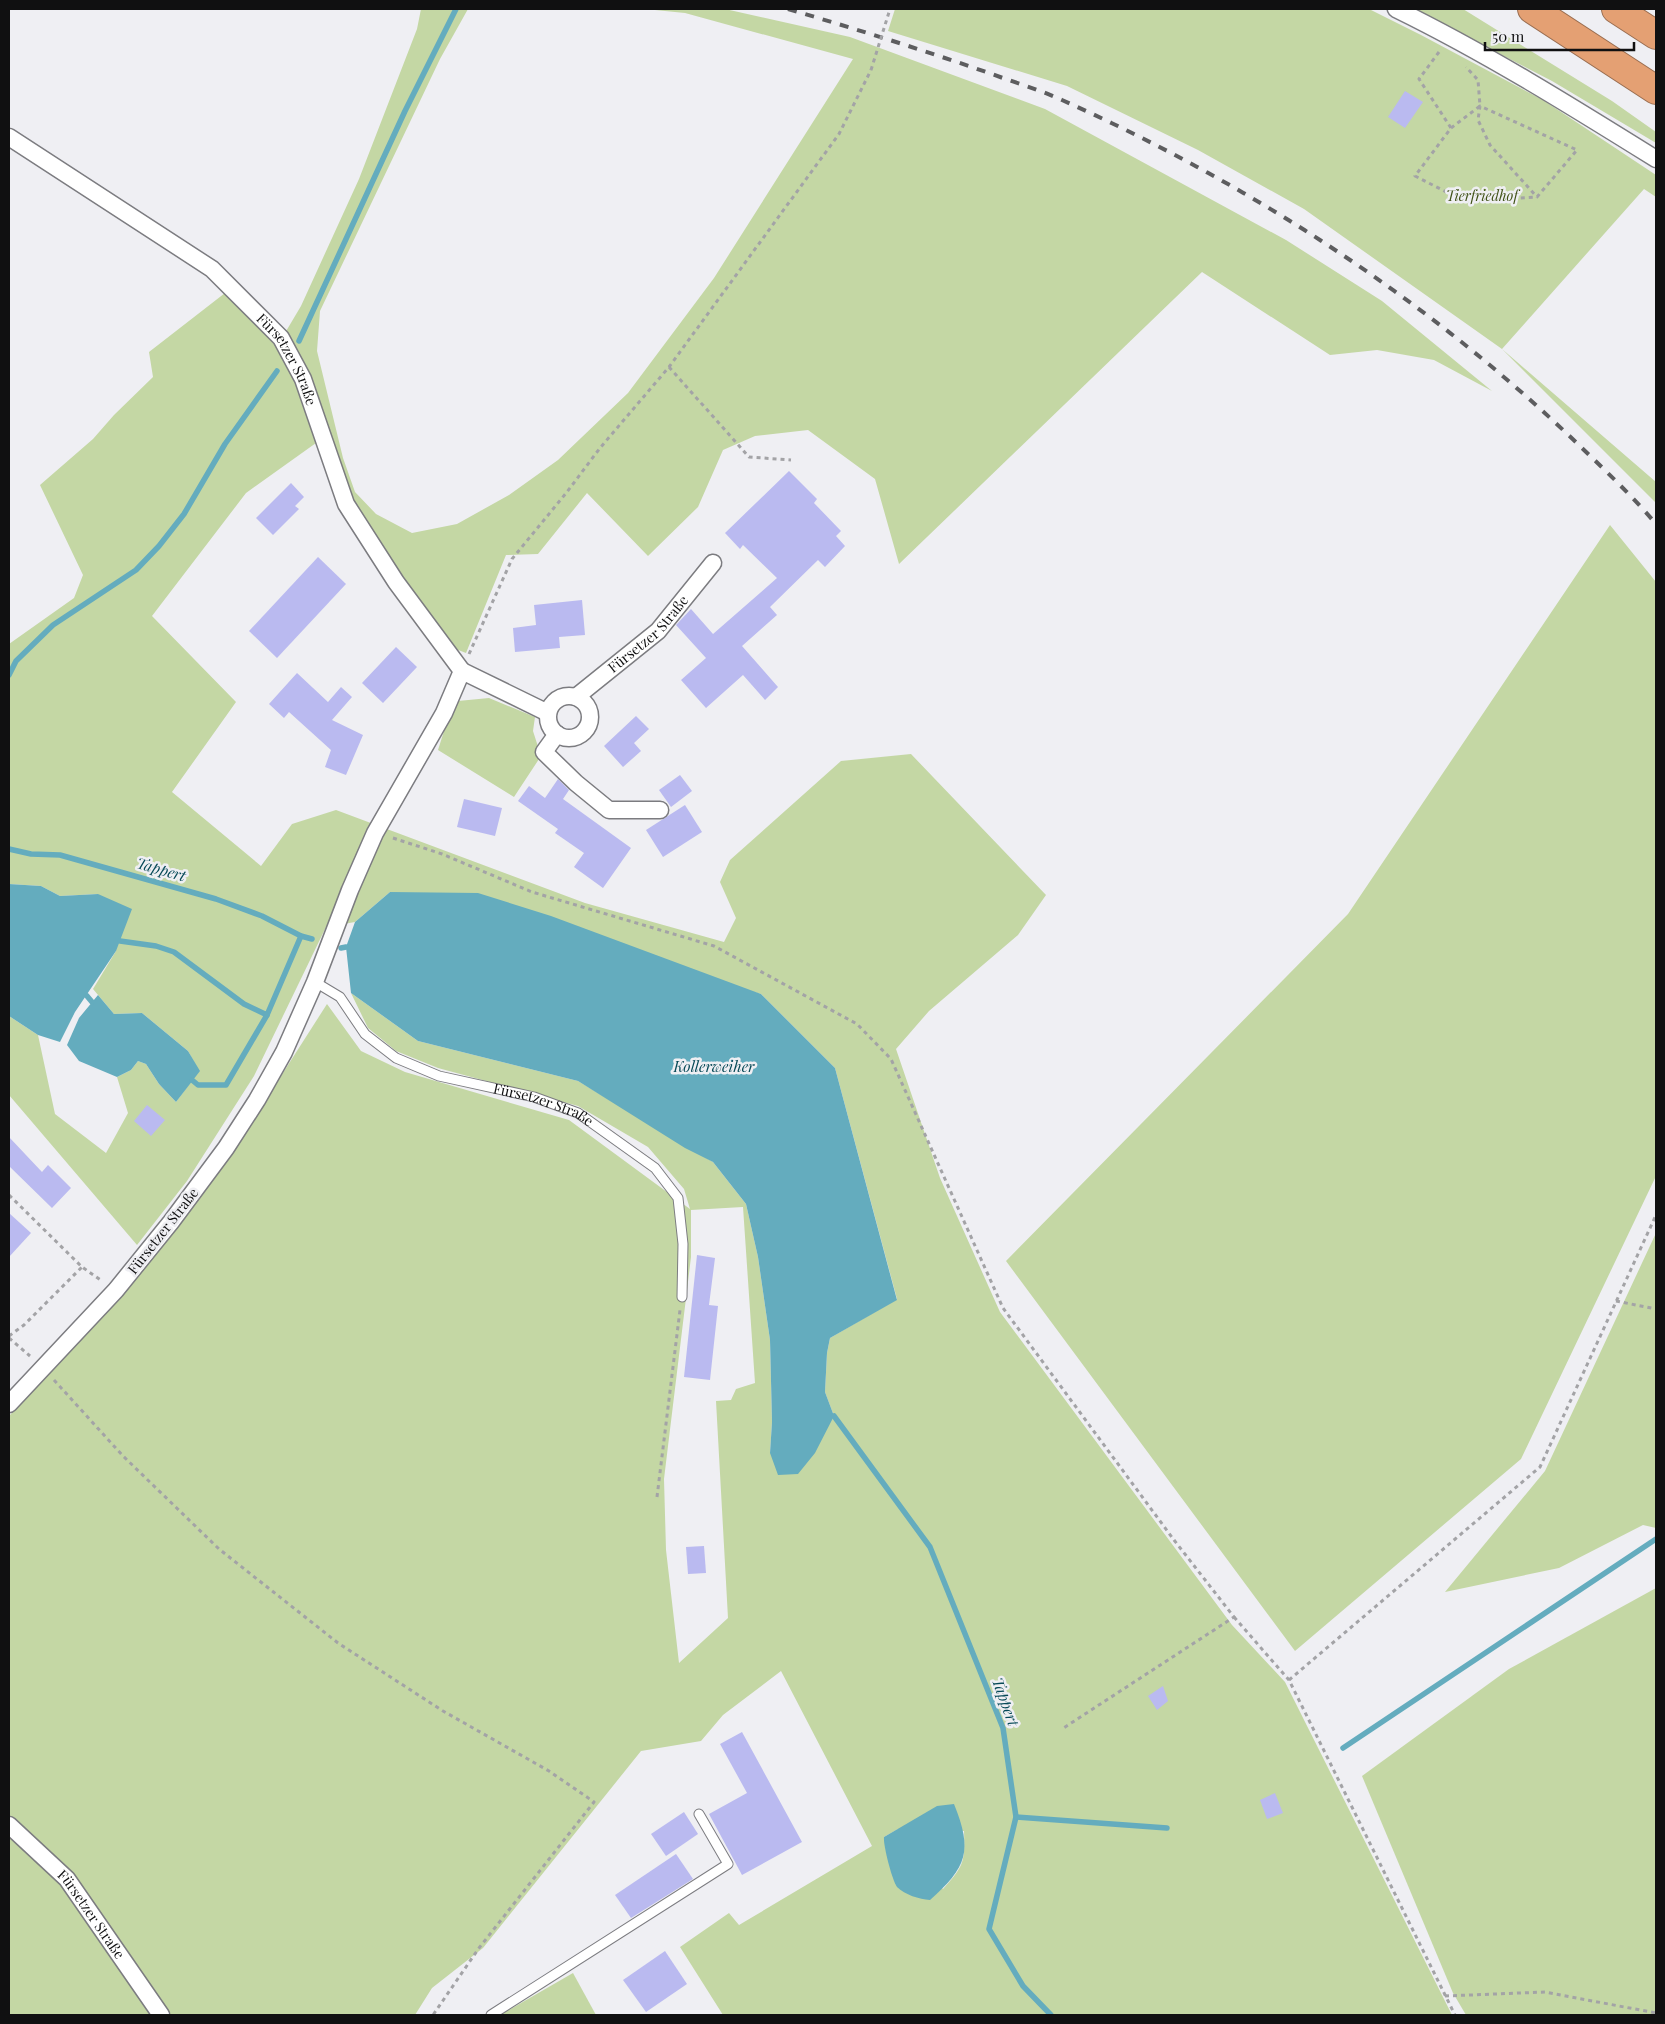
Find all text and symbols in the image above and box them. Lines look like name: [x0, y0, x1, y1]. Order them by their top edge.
scale bar: [1485, 20, 1634, 52]
text: 50 m: [1492, 26, 1525, 46]
park label: Tierfriedhof: [1446, 186, 1520, 205]
street label: Fürsetzer Straße: [253, 309, 321, 408]
street label: Fürsetzer Straße: [604, 591, 692, 677]
water label: Tappert: [134, 852, 189, 886]
water label: Kollerweiher: [673, 1056, 755, 1076]
street label: Fürsetzer Straße: [492, 1078, 597, 1130]
street label: Fürsetzer Straße: [123, 1184, 202, 1278]
water label: Tappert: [988, 1675, 1024, 1730]
street label: Fürsetzer Straße: [54, 1865, 129, 1962]

